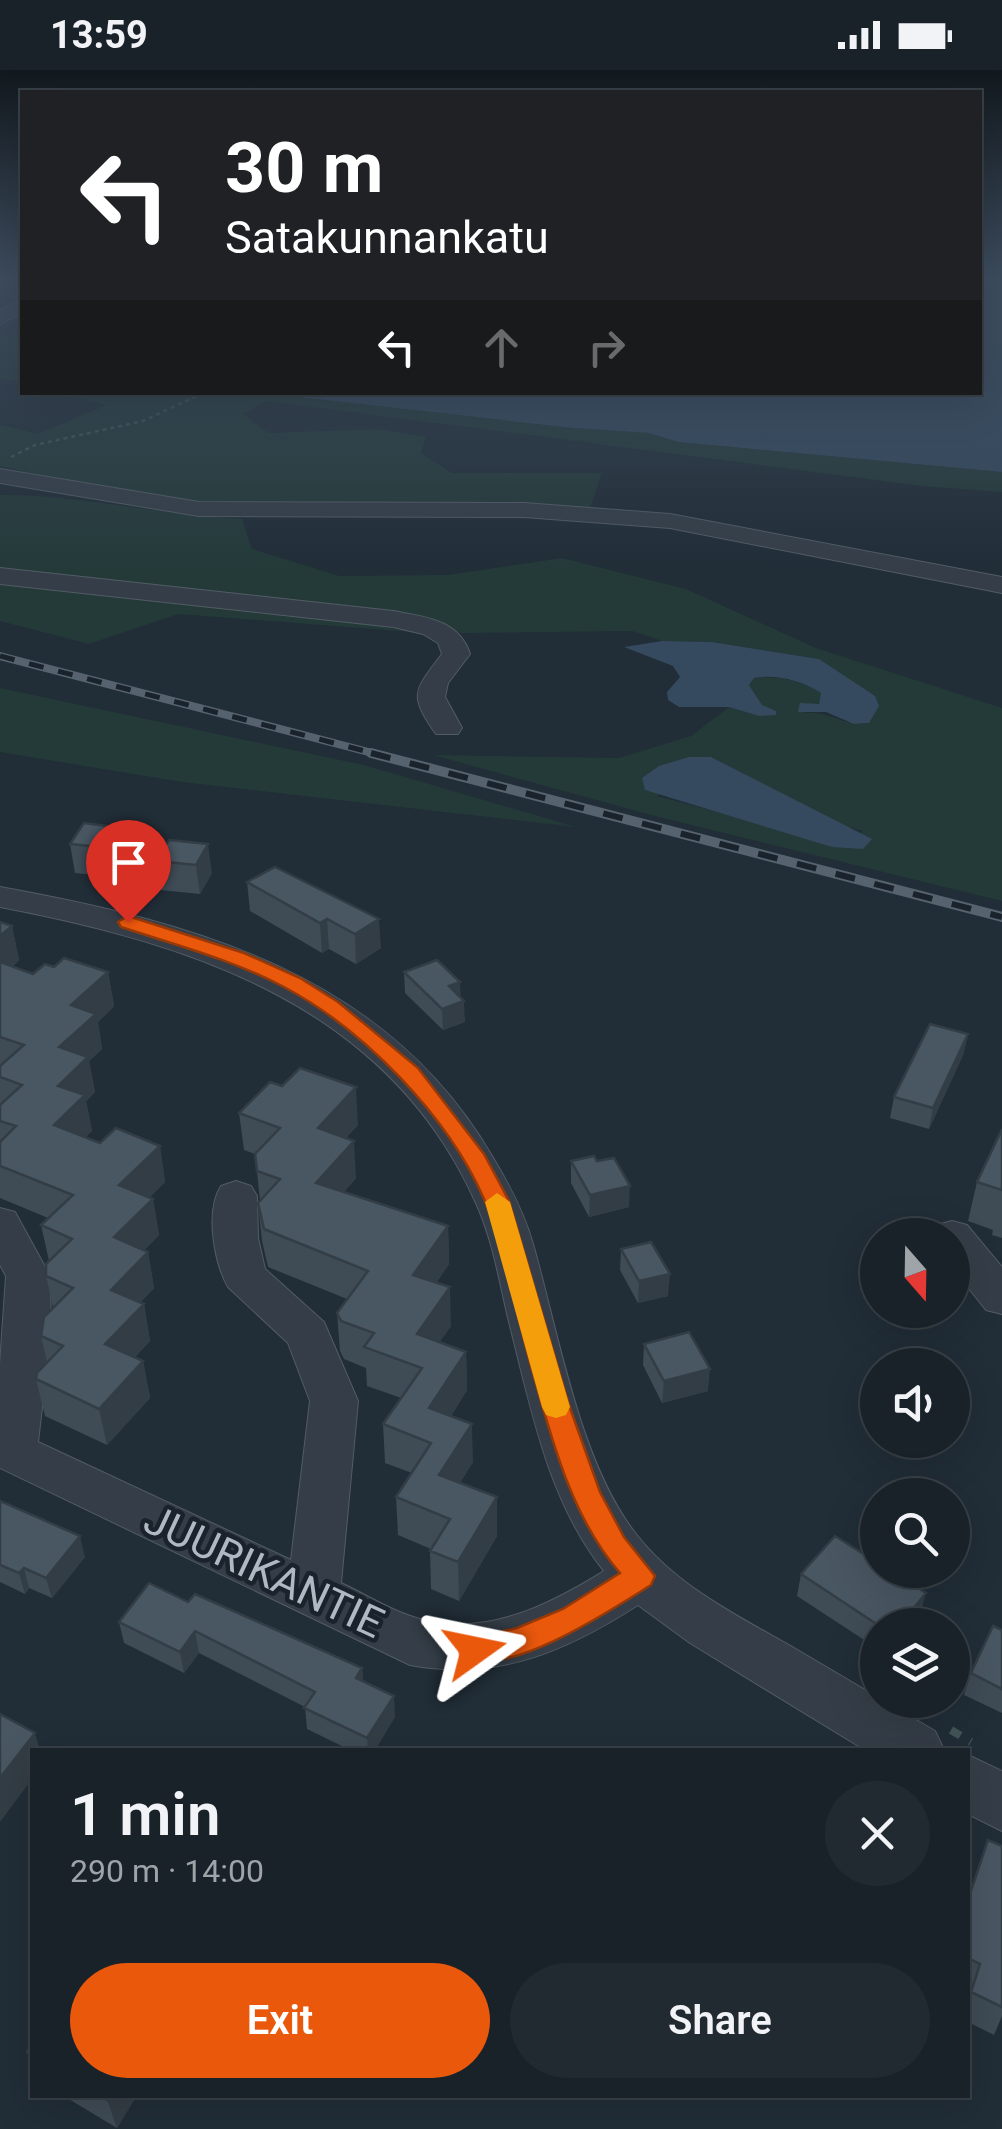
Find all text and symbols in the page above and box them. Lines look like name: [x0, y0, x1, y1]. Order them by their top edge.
text: 13:59: [50, 13, 148, 57]
text: 30 m: [225, 127, 383, 209]
icon: left: [60, 130, 190, 260]
text: Satakunnankatu: [225, 211, 549, 264]
icon: left: [369, 320, 424, 375]
icon: ahead: [474, 320, 529, 375]
icon: right: [579, 320, 634, 375]
pin: [86, 820, 171, 923]
icon: arrive: [101, 835, 156, 890]
north arrow: [860, 1218, 970, 1328]
map controls: [860, 1218, 970, 1718]
button: sound: [860, 1348, 970, 1458]
button: search: [860, 1478, 970, 1588]
street label: JUURIKANTIE: [137, 1494, 391, 1648]
position arrow: [423, 1598, 527, 1702]
button: layers: [860, 1608, 970, 1718]
text: 1 min: [70, 1779, 220, 1850]
button: close: [825, 1781, 930, 1886]
text: 290 m · 14:00: [70, 1852, 264, 1890]
button: Exit: [70, 1963, 490, 2078]
button: Share: [510, 1963, 930, 2078]

